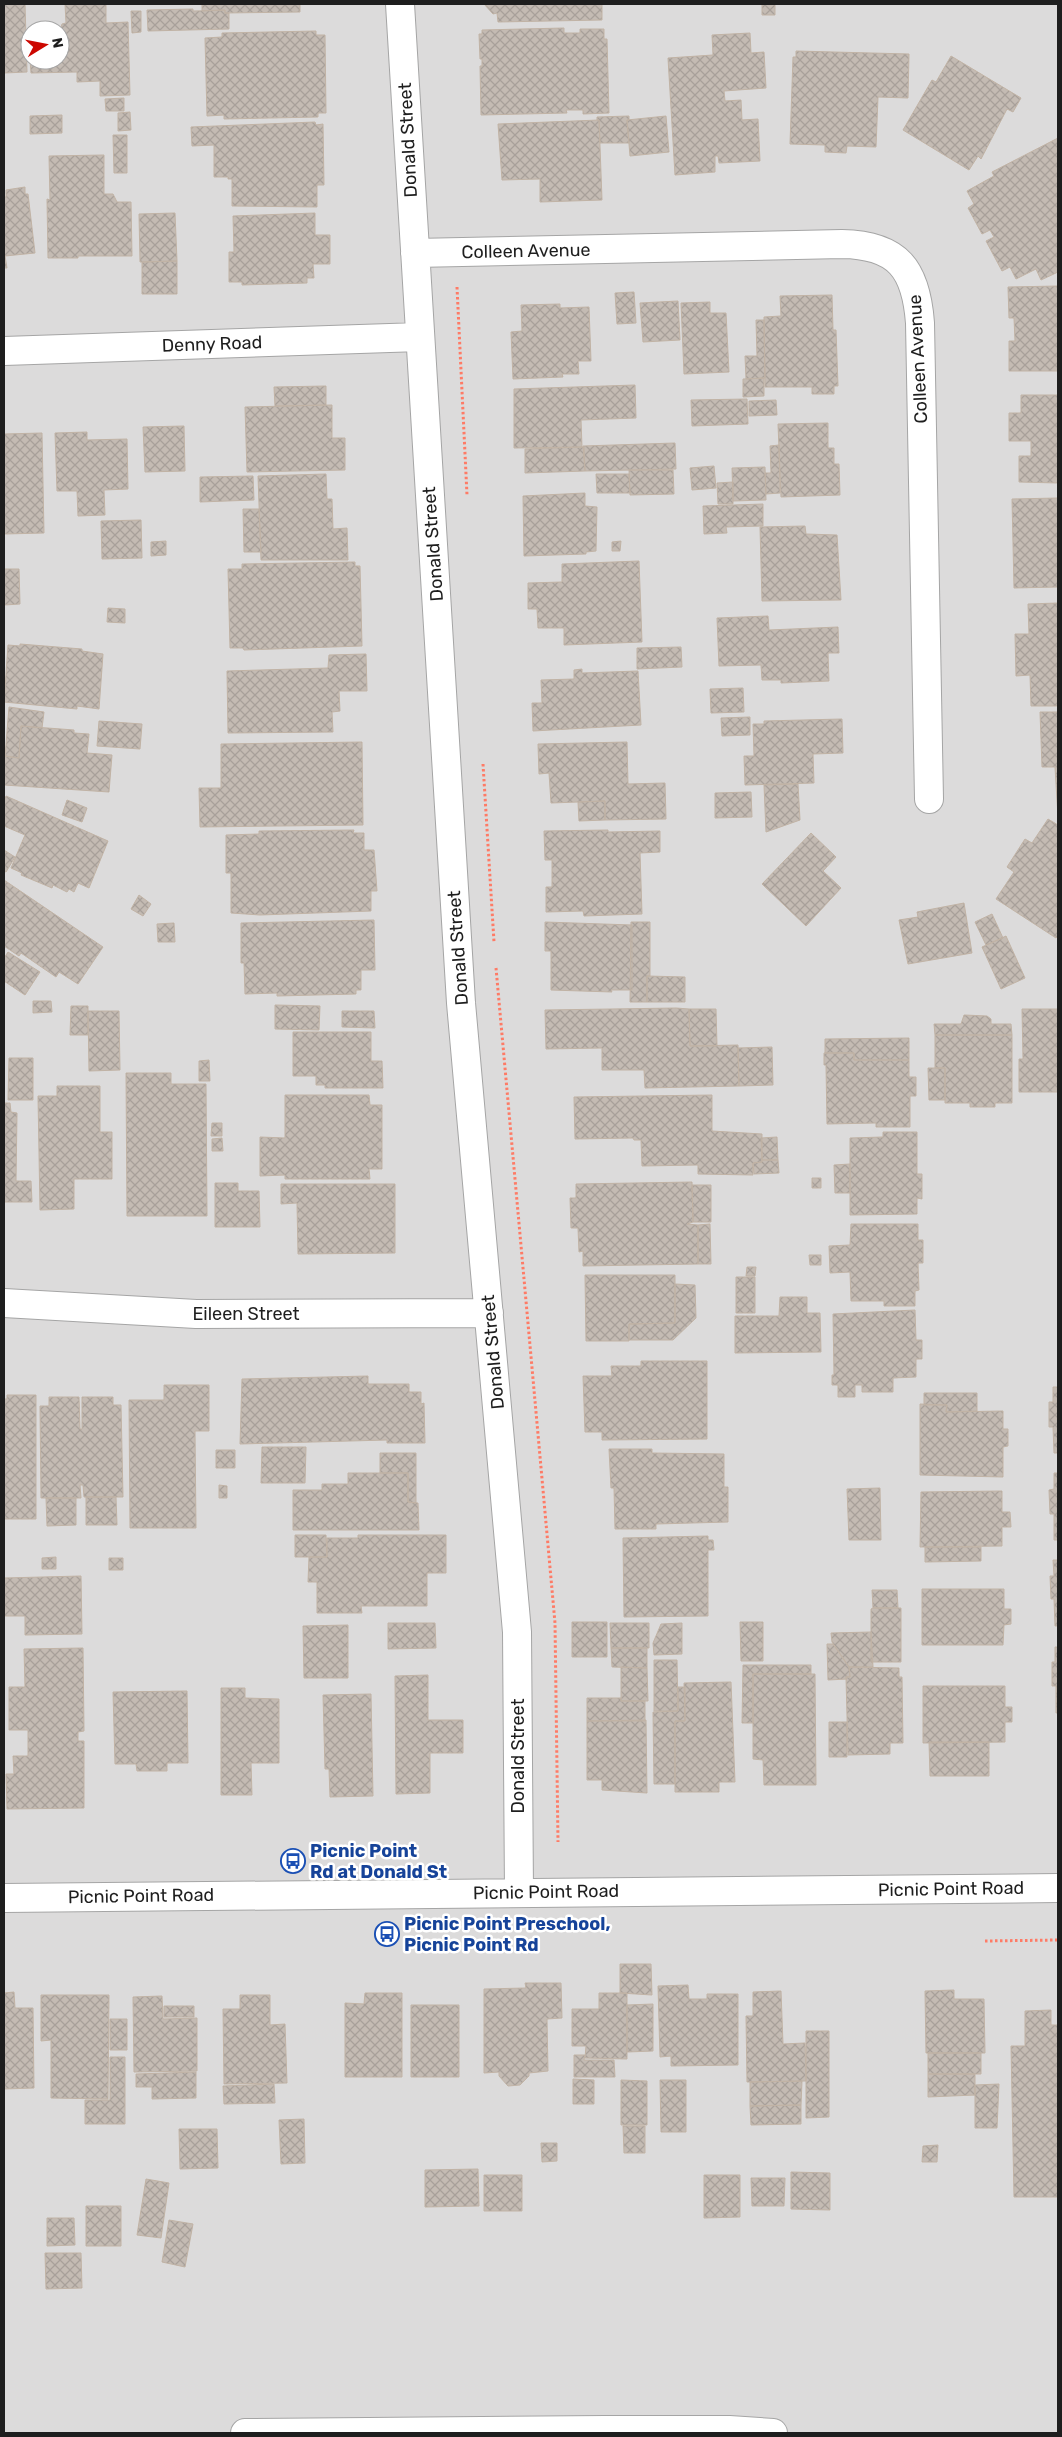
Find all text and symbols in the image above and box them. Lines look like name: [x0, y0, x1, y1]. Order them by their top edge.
north arrow: [20, 20, 70, 70]
text: N: [48, 36, 67, 49]
street label: Donald Street: [394, 82, 422, 198]
street label: Colleen Avenue: [461, 239, 591, 263]
street label: Colleen Avenue: [904, 294, 932, 424]
street label: Denny Road: [161, 331, 263, 357]
street label: Donald Street: [418, 486, 448, 602]
street label: Donald Street: [443, 890, 473, 1006]
street label: Donald Street: [477, 1294, 509, 1410]
street label: Eileen Street: [192, 1303, 300, 1325]
street label: Donald Street: [507, 1698, 529, 1814]
place label: Picnic Point Rd at Donald St: [310, 1840, 447, 1883]
bus stop icon: Picnic Point Rd at Donald St: [280, 1848, 306, 1874]
street label: Picnic Point Road: [878, 1877, 1024, 1901]
street label: Picnic Point Road: [473, 1880, 619, 1904]
street label: Picnic Point Road: [68, 1884, 214, 1908]
place label: Picnic Point Preschool, Picnic Point Rd: [404, 1913, 610, 1956]
bus stop icon: Picnic Point Preschool, Picnic Point Rd: [374, 1921, 400, 1947]

